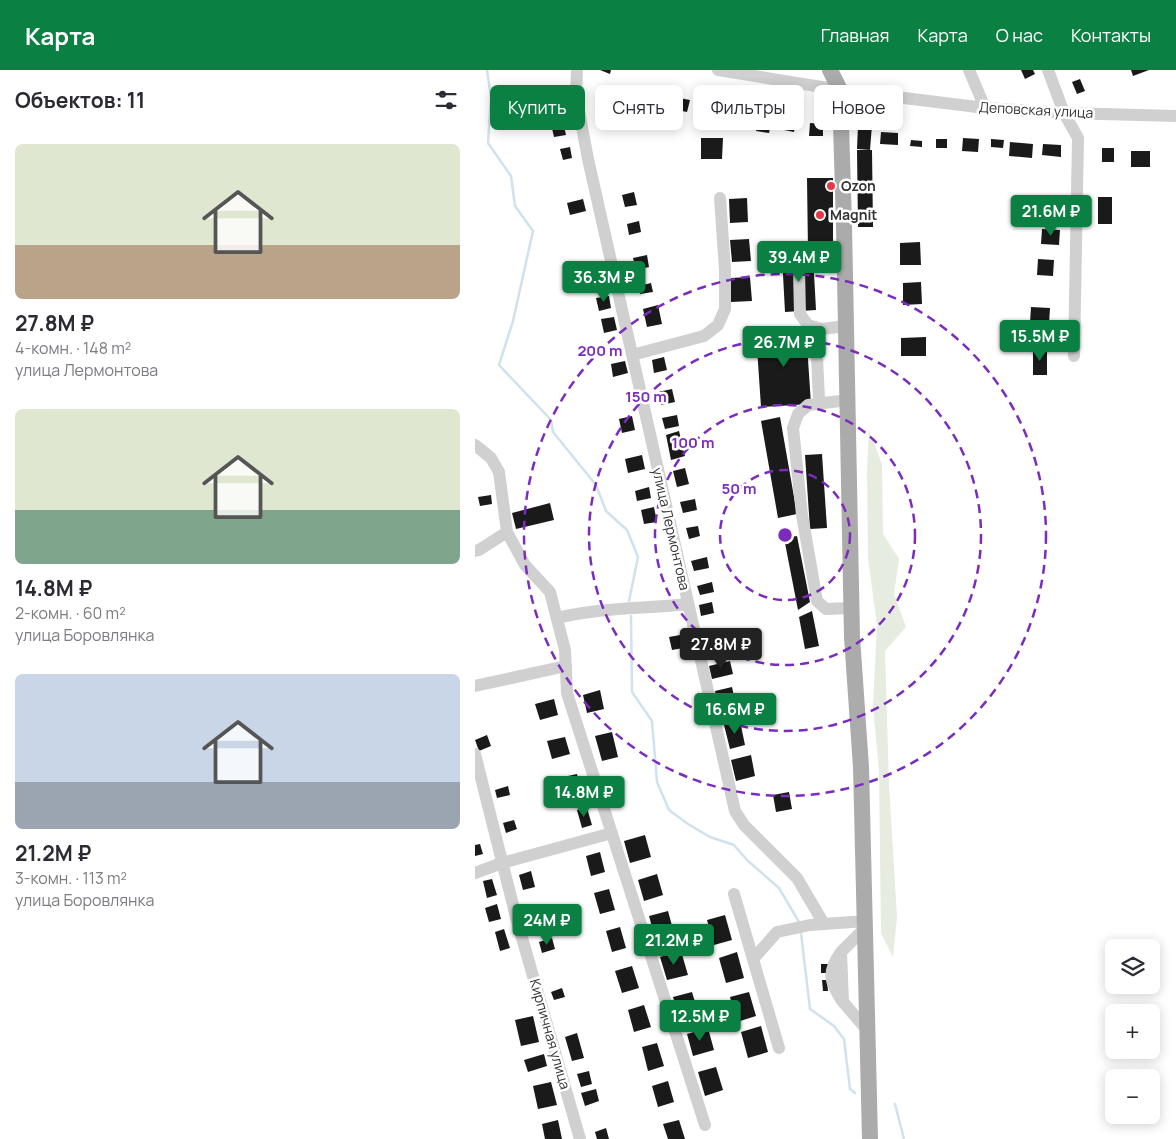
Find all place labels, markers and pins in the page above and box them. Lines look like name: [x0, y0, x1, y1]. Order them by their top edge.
place label: Ozon: [841, 176, 876, 195]
marker: Ozon: [825, 180, 837, 192]
pin: 21.6M ₽: [1005, 194, 1097, 237]
place label: Magnit: [830, 205, 877, 224]
marker: Magnit: [814, 209, 826, 221]
pin: 39.4M ₽: [753, 240, 845, 283]
pin: 36.3M ₽: [558, 260, 650, 303]
pin: 15.5M ₽: [994, 320, 1086, 362]
pin: 26.7M ₽: [738, 326, 830, 368]
centre of rings: [776, 526, 794, 544]
pin: 27.8M ₽: [675, 628, 767, 670]
pin: 16.6M ₽: [689, 692, 781, 735]
pin: 14.8M ₽: [538, 776, 630, 818]
pin: 24M ₽: [512, 904, 582, 946]
pin: 21.2M ₽: [628, 924, 720, 966]
pin: 12.5M ₽: [654, 1000, 746, 1042]

